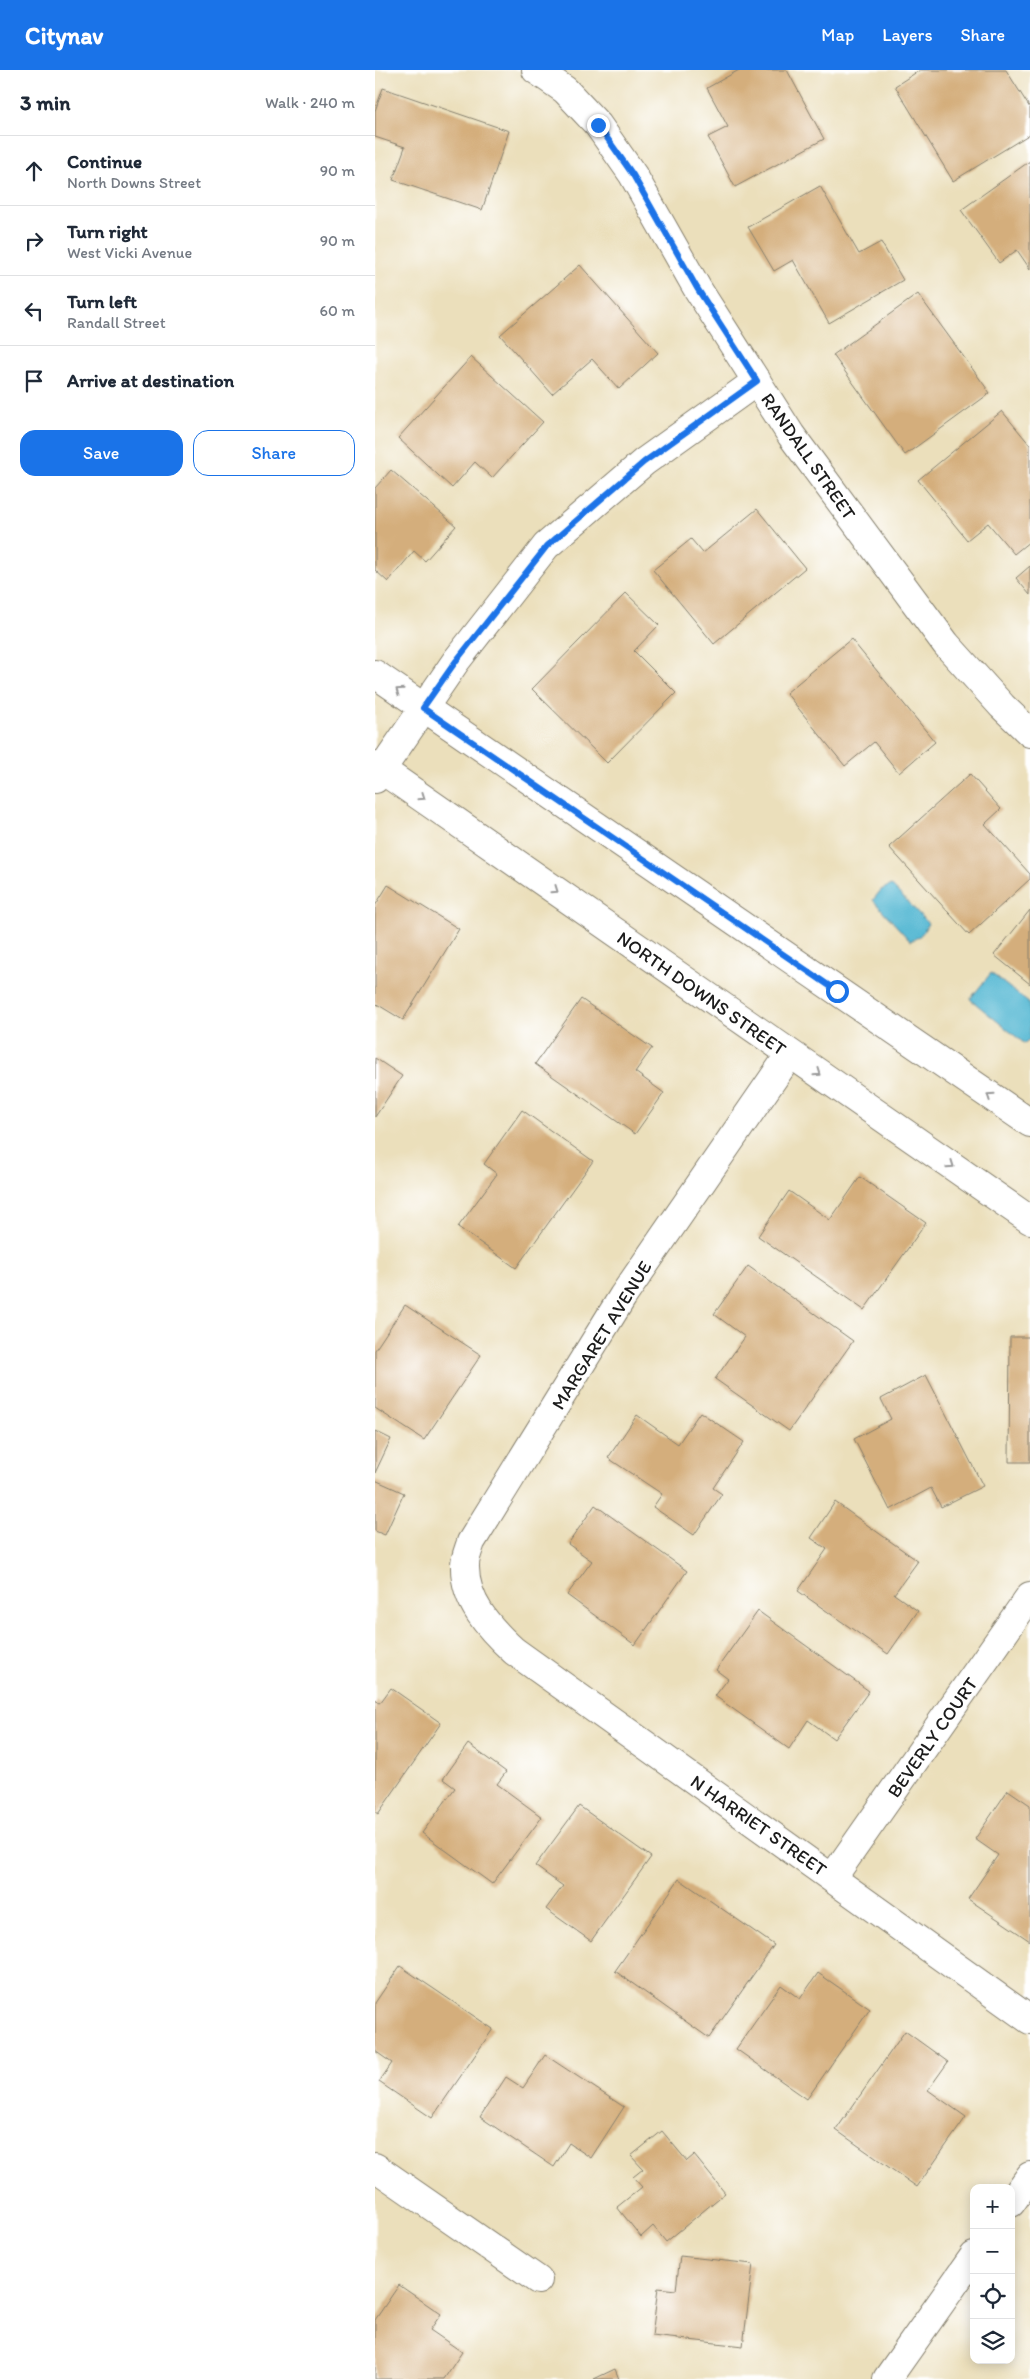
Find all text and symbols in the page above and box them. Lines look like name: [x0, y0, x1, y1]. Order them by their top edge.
text: Citynav: [25, 21, 103, 50]
text: Map: [821, 24, 854, 46]
text: Layers: [882, 24, 932, 46]
text: Share: [960, 24, 1005, 46]
text: 3 min: [20, 90, 70, 115]
text: Walk · 240 m: [265, 93, 355, 112]
route end: [587, 114, 610, 137]
text: Continue: [67, 150, 142, 173]
icon: ahead: [20, 157, 48, 185]
text: 90 m: [320, 161, 355, 180]
text: North Downs Street: [67, 173, 201, 192]
text: Turn right: [67, 220, 148, 243]
icon: right: [20, 227, 48, 255]
text: 90 m: [320, 231, 355, 250]
text: West Vicki Avenue: [67, 243, 192, 262]
text: Turn left: [67, 290, 137, 313]
icon: left: [20, 297, 48, 325]
text: 60 m: [320, 301, 355, 320]
text: Randall Street: [67, 313, 166, 332]
icon: arrive: [20, 367, 48, 395]
text: Arrive at destination: [67, 369, 234, 392]
street label: RANDALL STREET: [756, 388, 861, 524]
button: Save: [20, 430, 183, 476]
button: Share: [193, 430, 355, 476]
one-way arrow: [395, 688, 405, 697]
one-way arrow: [416, 791, 425, 800]
one-way arrow: [549, 884, 559, 893]
street label: NORTH DOWNS STREET: [613, 926, 791, 1061]
route start: [826, 980, 849, 1003]
one-way arrow: [812, 1067, 821, 1076]
one-way arrow: [986, 1093, 996, 1102]
one-way arrow: [946, 1159, 955, 1169]
street label: MARGARET AVENUE: [546, 1257, 656, 1414]
street label: BEVERLY COURT: [882, 1672, 983, 1802]
street label: N HARRIET STREET: [686, 1770, 831, 1881]
map controls: [970, 2184, 1015, 2364]
button: +: [970, 2184, 1015, 2229]
button: −: [970, 2229, 1015, 2274]
button: locate: [970, 2274, 1015, 2319]
button: layers: [970, 2319, 1015, 2364]

